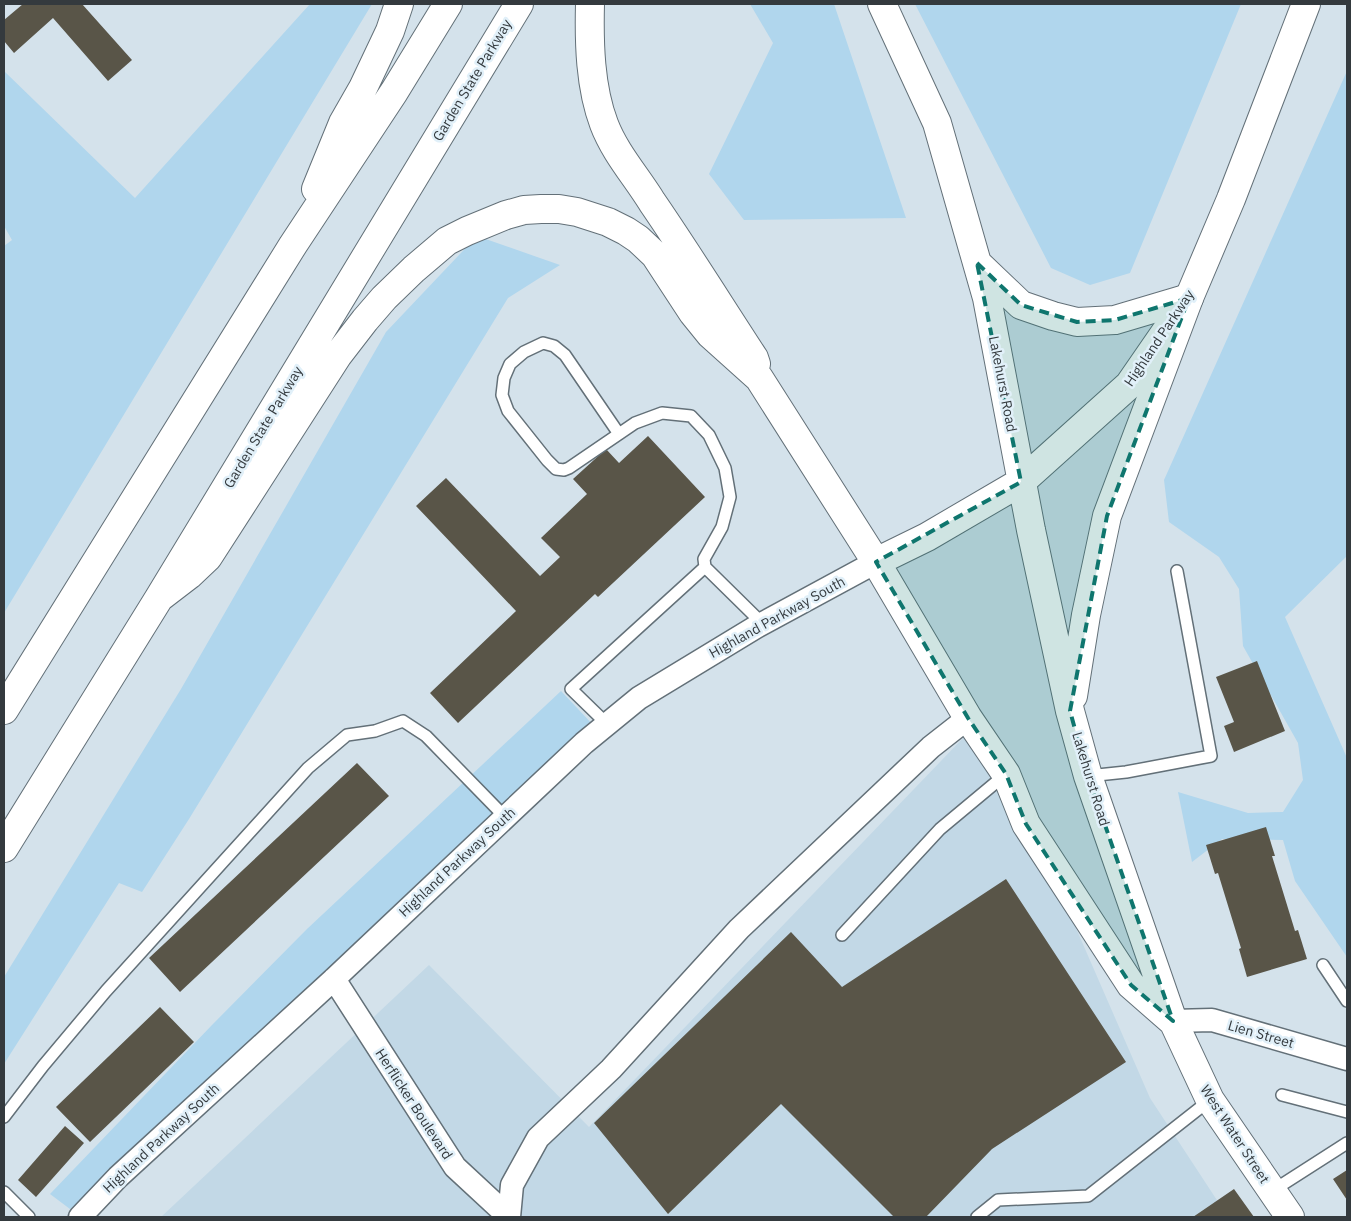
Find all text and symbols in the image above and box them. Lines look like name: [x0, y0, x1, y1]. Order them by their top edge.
street label: Garden State Parkway: [428, 16, 516, 144]
street label: Highland Parkway: [1120, 286, 1198, 390]
street label: Lakehurst Road: [985, 334, 1021, 434]
street label: Garden State Parkway: [219, 363, 307, 491]
street label: Highland Parkway South: [706, 572, 848, 662]
street label: Lakehurst Road: [1068, 730, 1114, 828]
street label: Highland Parkway South: [395, 803, 519, 921]
street label: Lien Street: [1226, 1016, 1296, 1052]
street label: Herflicker Boulevard: [371, 1045, 457, 1163]
street label: Highland Parkway South: [99, 1079, 223, 1197]
street label: West Water Street: [1196, 1081, 1274, 1187]

